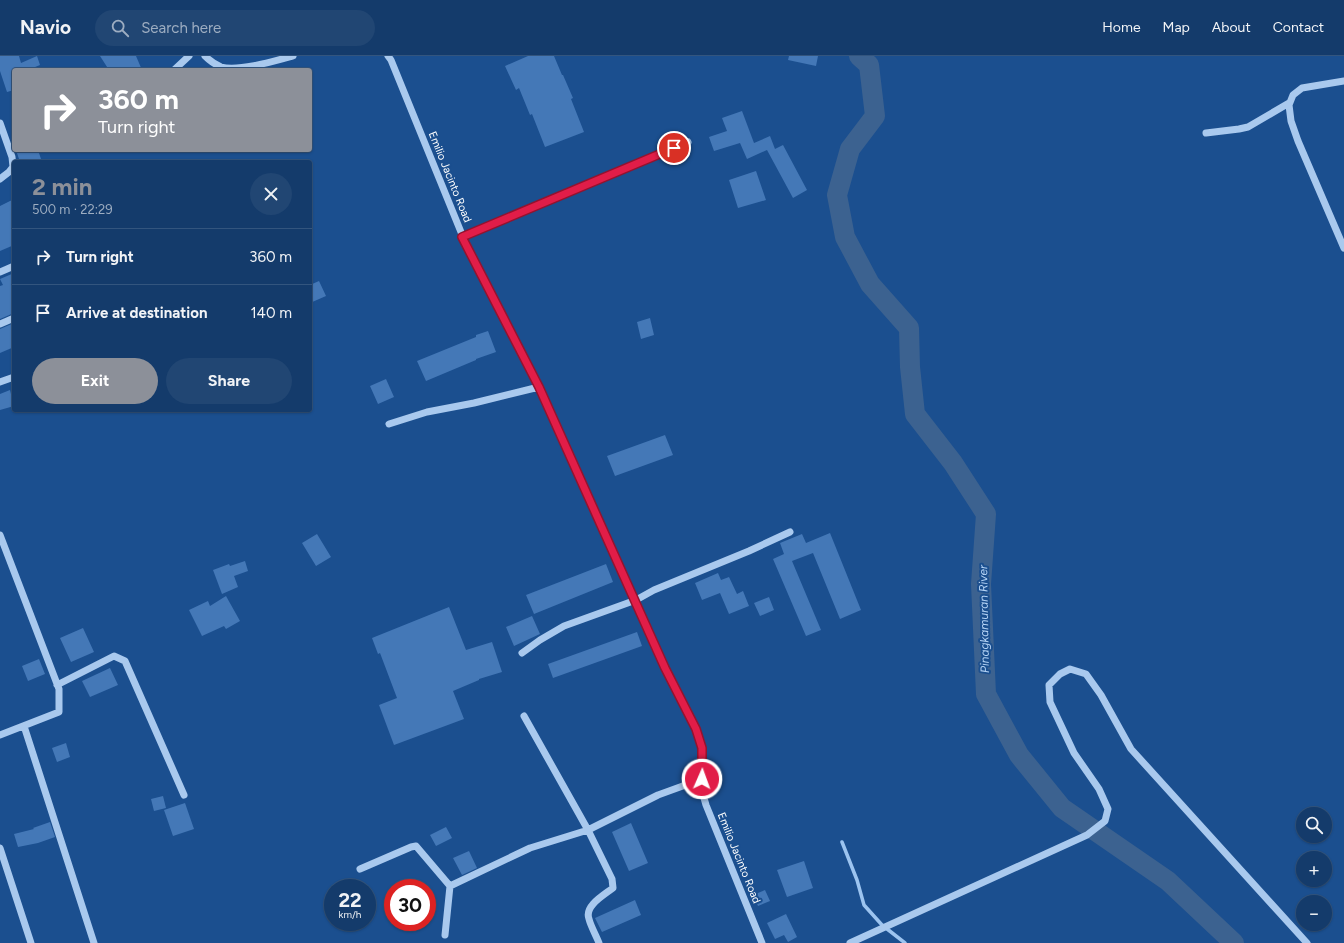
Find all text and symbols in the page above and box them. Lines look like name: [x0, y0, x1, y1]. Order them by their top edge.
search box: [95, 10, 375, 46]
text: Navio: [20, 16, 71, 39]
icon: search: [109, 17, 131, 39]
text: Search here: [141, 19, 221, 37]
text: Home: [1102, 19, 1141, 36]
text: Map: [1163, 19, 1190, 36]
text: About: [1212, 19, 1251, 36]
text: Contact: [1273, 19, 1324, 36]
text: 360 m: [98, 82, 179, 116]
icon: right: [32, 84, 84, 136]
text: Turn right: [98, 116, 175, 138]
street label: Emilio Jacinto Road: [426, 130, 474, 224]
pin: [657, 131, 691, 165]
icon: arrive: [663, 137, 685, 159]
text: 2 min: [32, 172, 92, 201]
button: close: [250, 173, 292, 215]
text: 500 m · 22:29: [32, 202, 113, 217]
icon: right: [32, 246, 54, 268]
text: Turn right: [66, 248, 134, 266]
text: 360 m: [249, 248, 292, 266]
icon: arrive: [32, 302, 54, 324]
text: Arrive at destination: [66, 304, 207, 322]
text: 140 m: [250, 304, 292, 322]
button: Exit: [32, 358, 158, 404]
button: Share: [166, 358, 292, 404]
water label: Pinagkamuran River: [976, 564, 992, 673]
position arrow: [681, 758, 723, 800]
map controls: [1296, 807, 1332, 931]
button: search: [1296, 807, 1332, 843]
street label: Emilio Jacinto Road: [715, 811, 763, 905]
button: +: [1296, 851, 1332, 887]
speed limit sign: 30: [384, 879, 436, 931]
text: 22: [338, 888, 362, 912]
button: −: [1296, 895, 1332, 931]
text: km/h: [339, 908, 361, 921]

